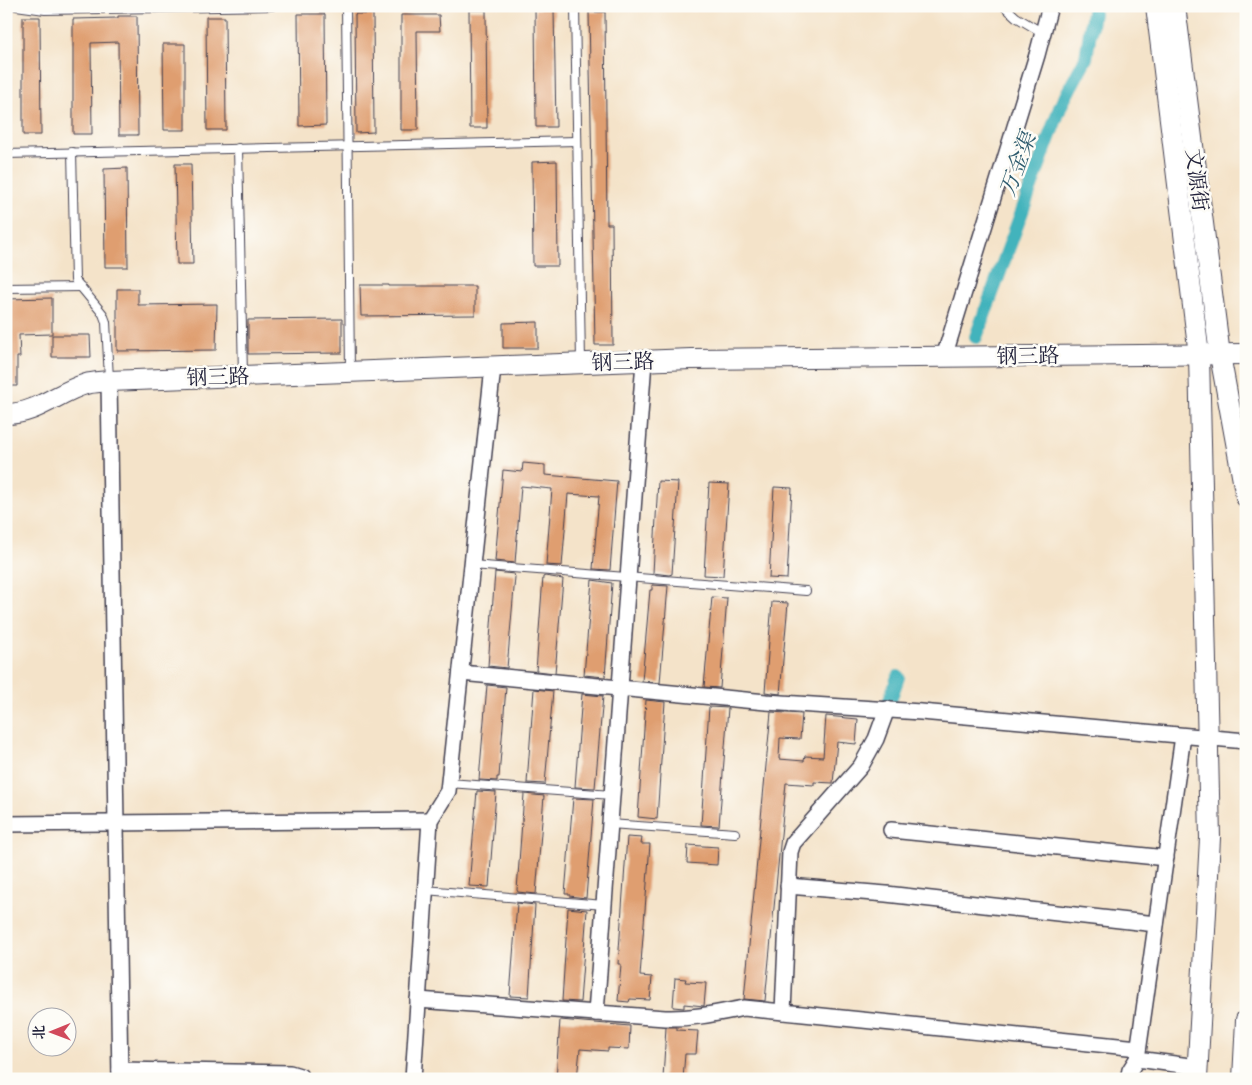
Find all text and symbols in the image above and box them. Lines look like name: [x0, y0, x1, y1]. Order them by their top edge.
water label: 万金渠: [993, 125, 1044, 200]
street label: 文源街: [1178, 147, 1215, 213]
street label: 钢三路: [996, 341, 1060, 372]
street label: 钢三路: [591, 347, 655, 378]
street label: 钢三路: [186, 362, 250, 393]
north arrow: [28, 1008, 78, 1058]
text: 北: [30, 1025, 49, 1039]

